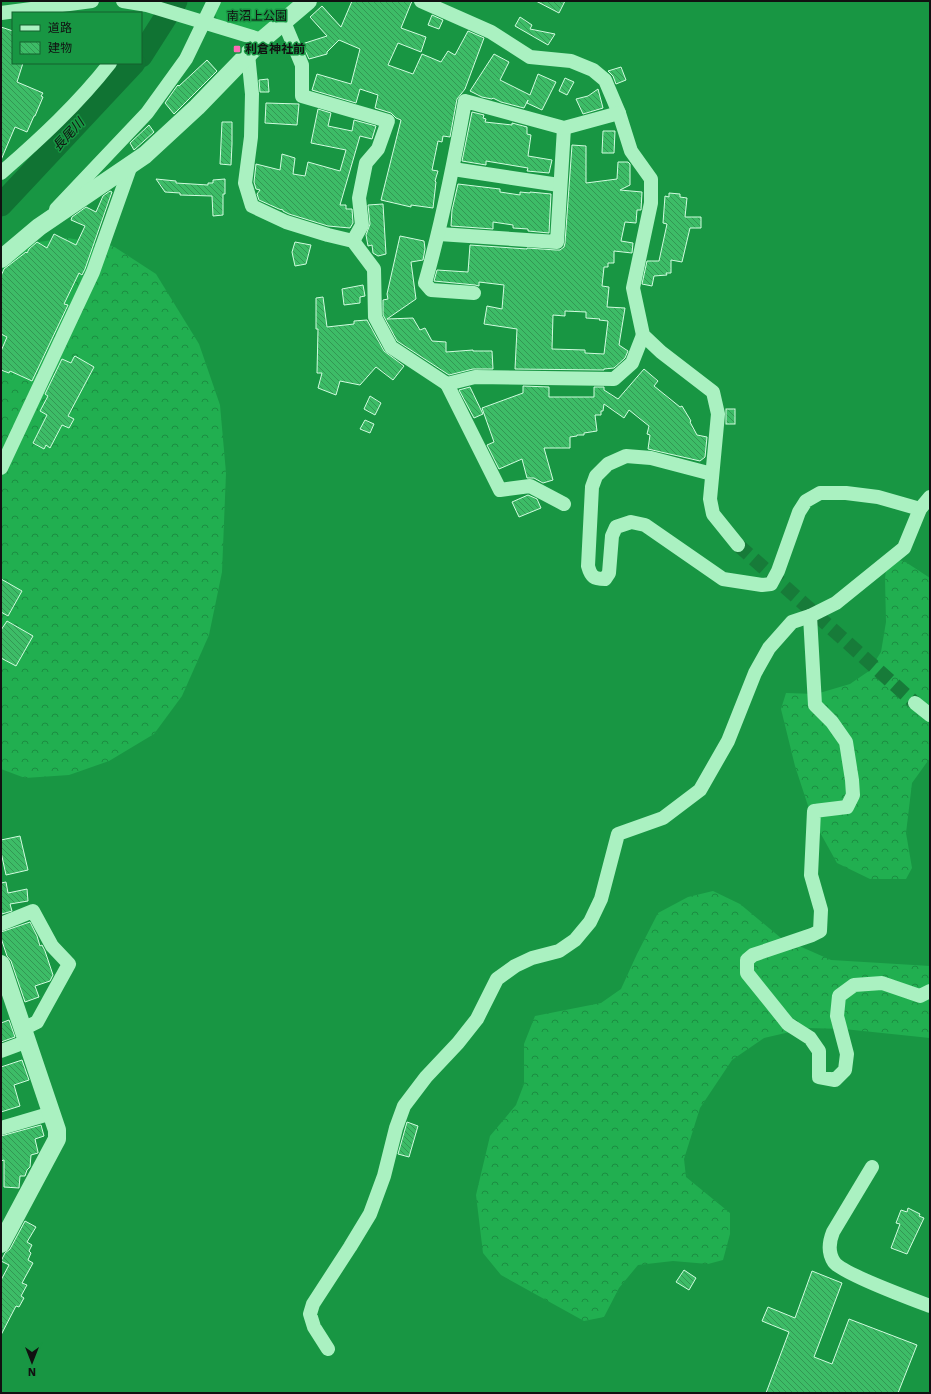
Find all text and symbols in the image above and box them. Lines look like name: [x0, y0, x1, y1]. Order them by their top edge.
park label: 南沼上公園: [227, 9, 287, 23]
legend: [12, 12, 142, 64]
text: 道路: [48, 21, 72, 35]
text: 建物: [48, 41, 72, 55]
place label: 利倉神社前: [245, 42, 305, 56]
marker: 利倉神社前: [232, 44, 242, 54]
water label: 長尾川: [50, 114, 89, 154]
north arrow: [12, 1342, 52, 1382]
text: N: [28, 1365, 36, 1378]

